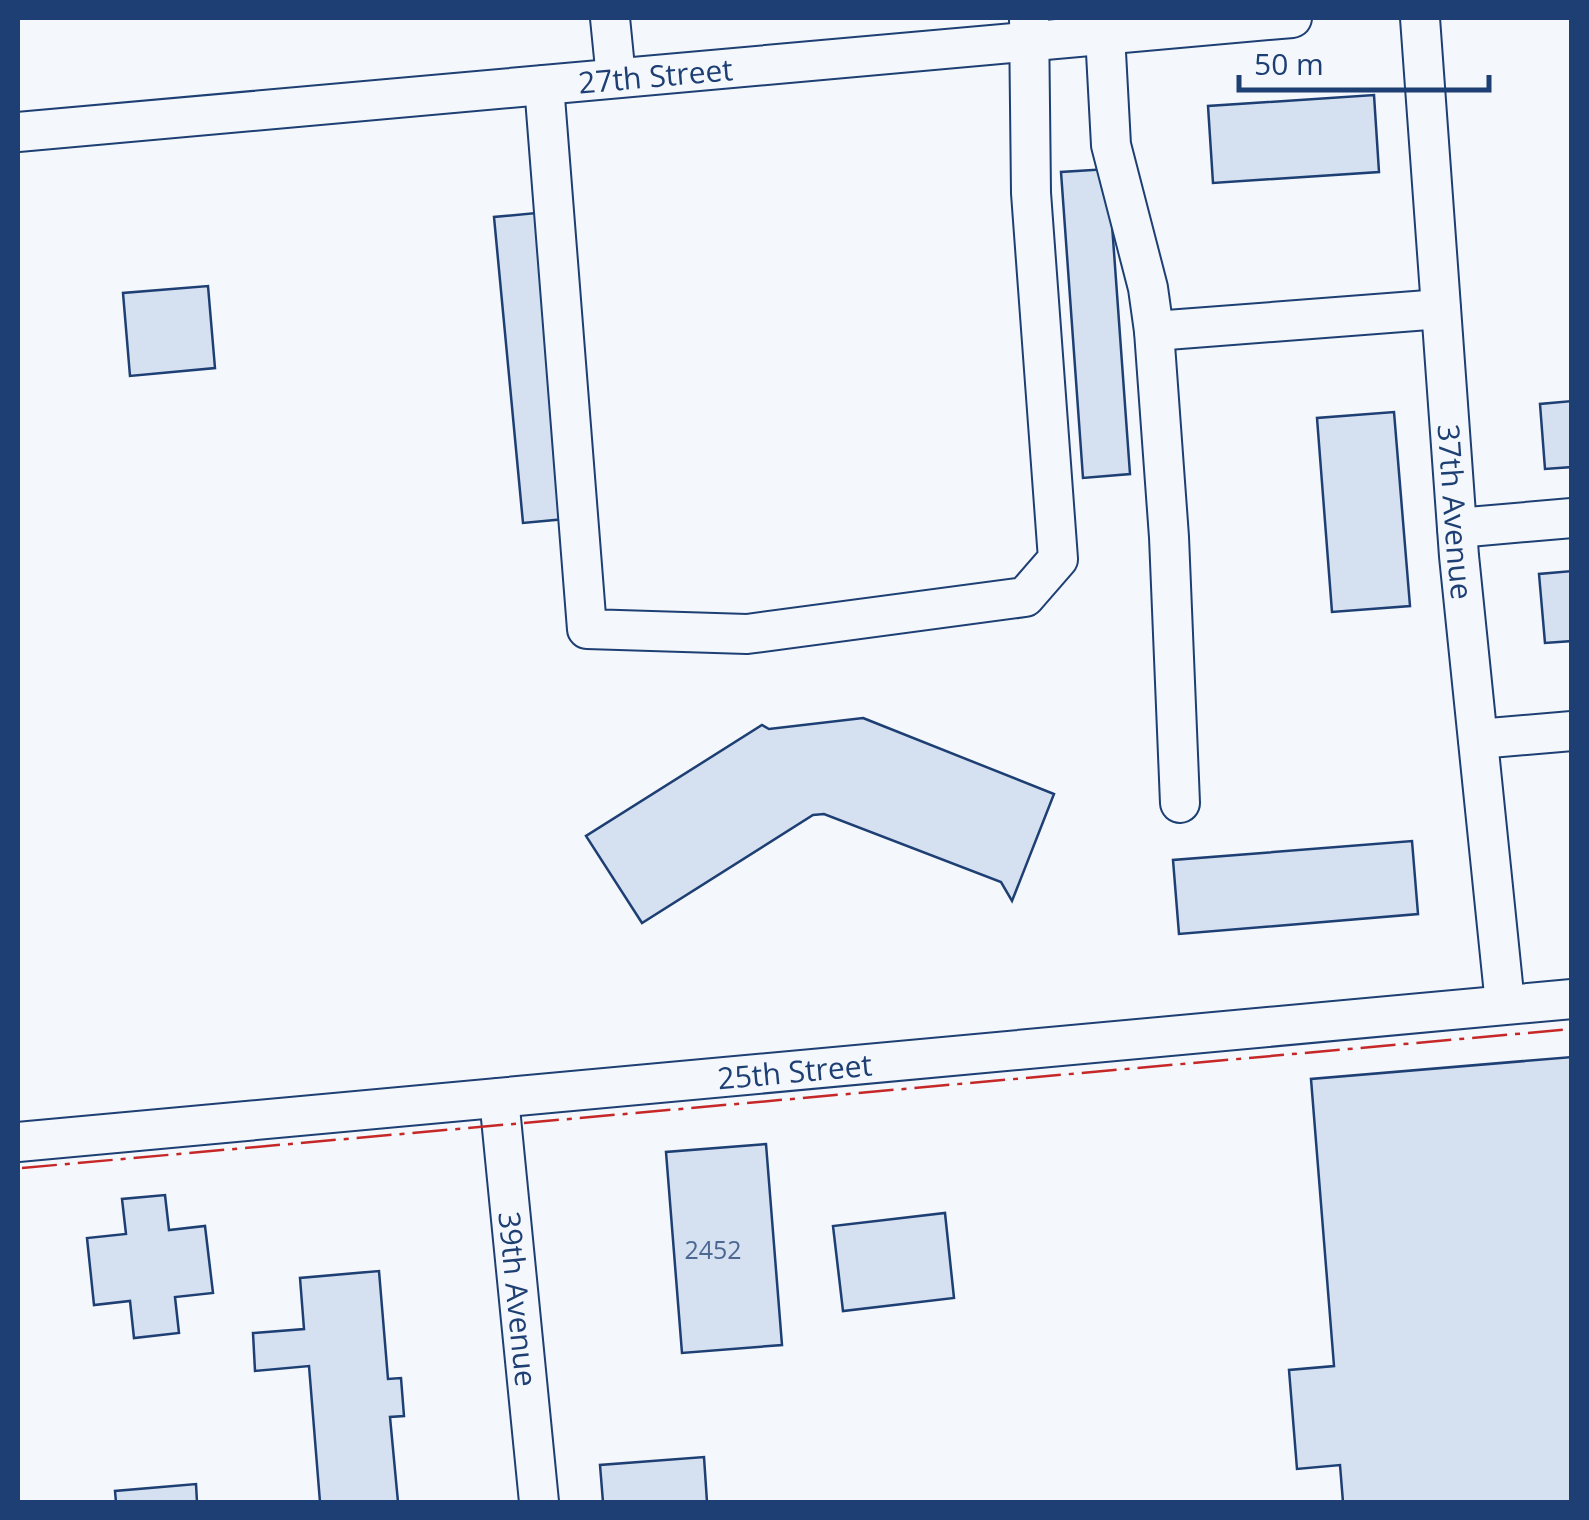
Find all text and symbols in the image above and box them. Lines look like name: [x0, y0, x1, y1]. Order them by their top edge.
scale bar: [1239, 30, 1489, 92]
text: 50 m: [1254, 43, 1324, 84]
street label: 27th Street: [576, 48, 735, 102]
street label: 37th Avenue: [1429, 423, 1484, 601]
street label: 25th Street: [716, 1043, 874, 1098]
street label: 39th Avenue: [490, 1210, 548, 1388]
house number: 2452: [684, 1232, 742, 1266]

